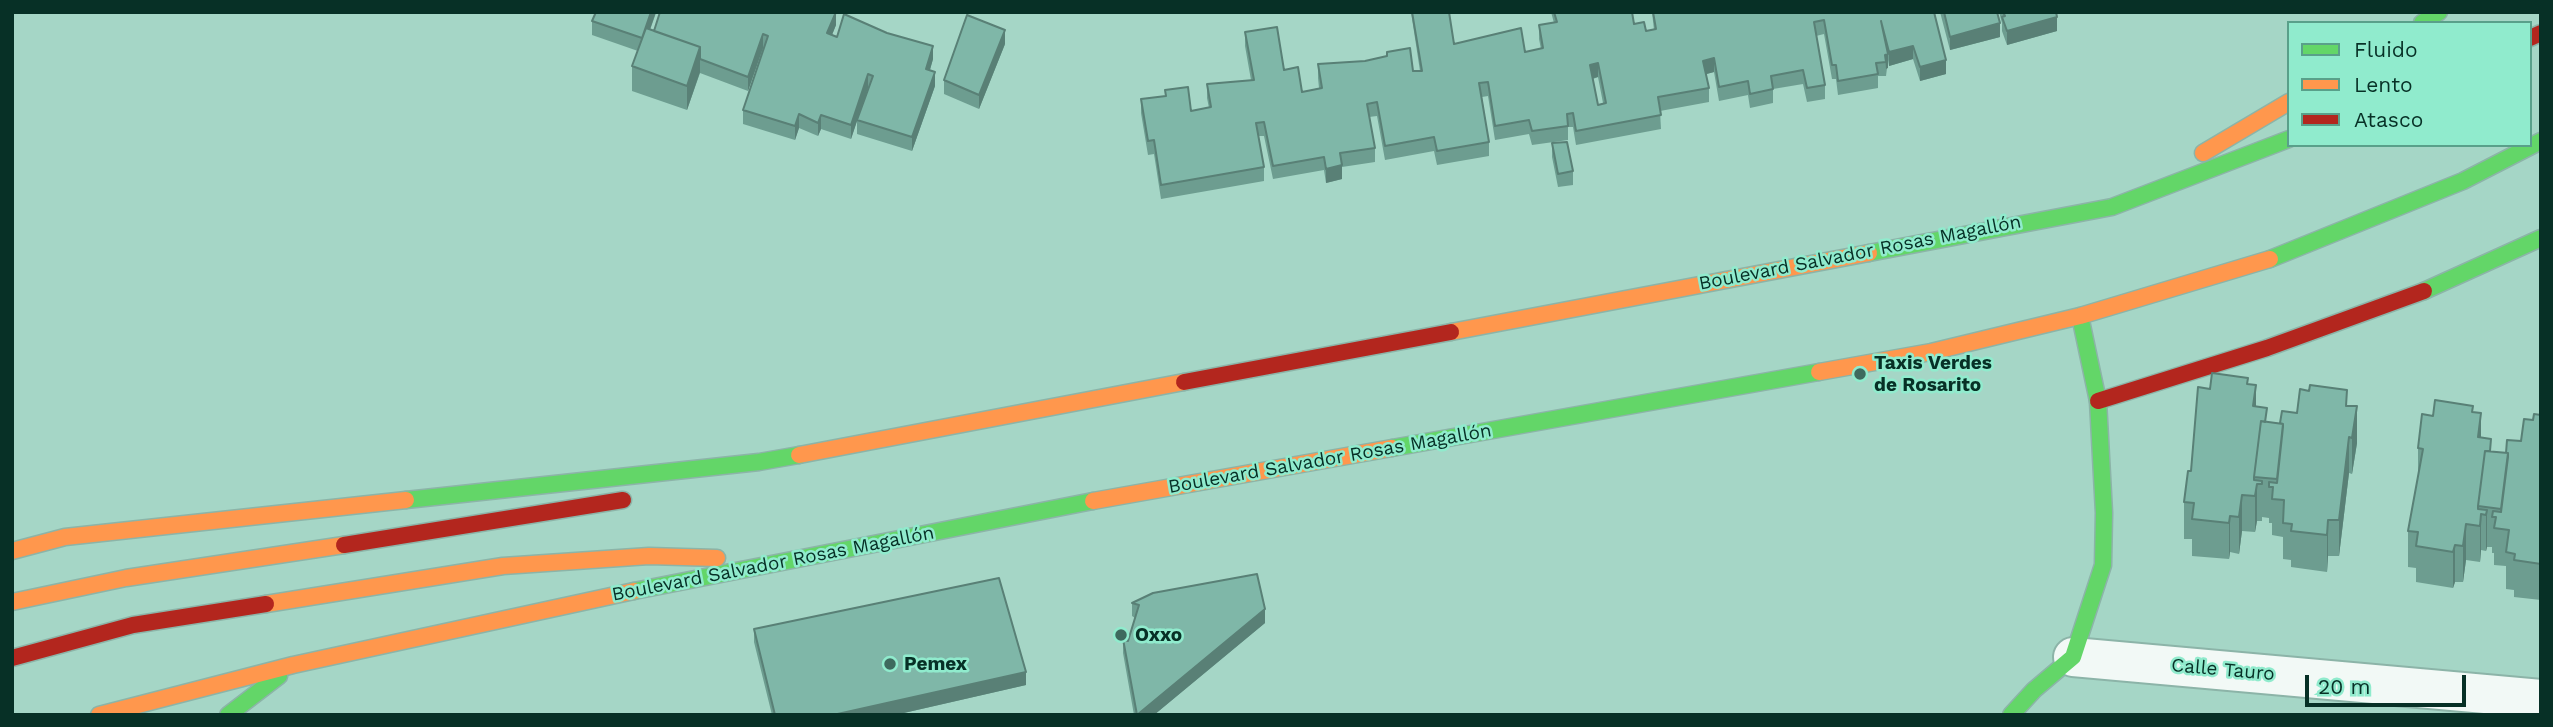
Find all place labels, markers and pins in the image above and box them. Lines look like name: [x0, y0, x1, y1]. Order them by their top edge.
place label: Taxis Verdes de Rosarito: [1874, 352, 1992, 396]
marker: Taxis Verdes de Rosarito: [1852, 366, 1868, 382]
place label: Oxxo: [1135, 624, 1182, 646]
marker: Oxxo: [1113, 627, 1129, 643]
place label: Pemex: [904, 653, 967, 675]
marker: Pemex: [882, 656, 898, 672]

